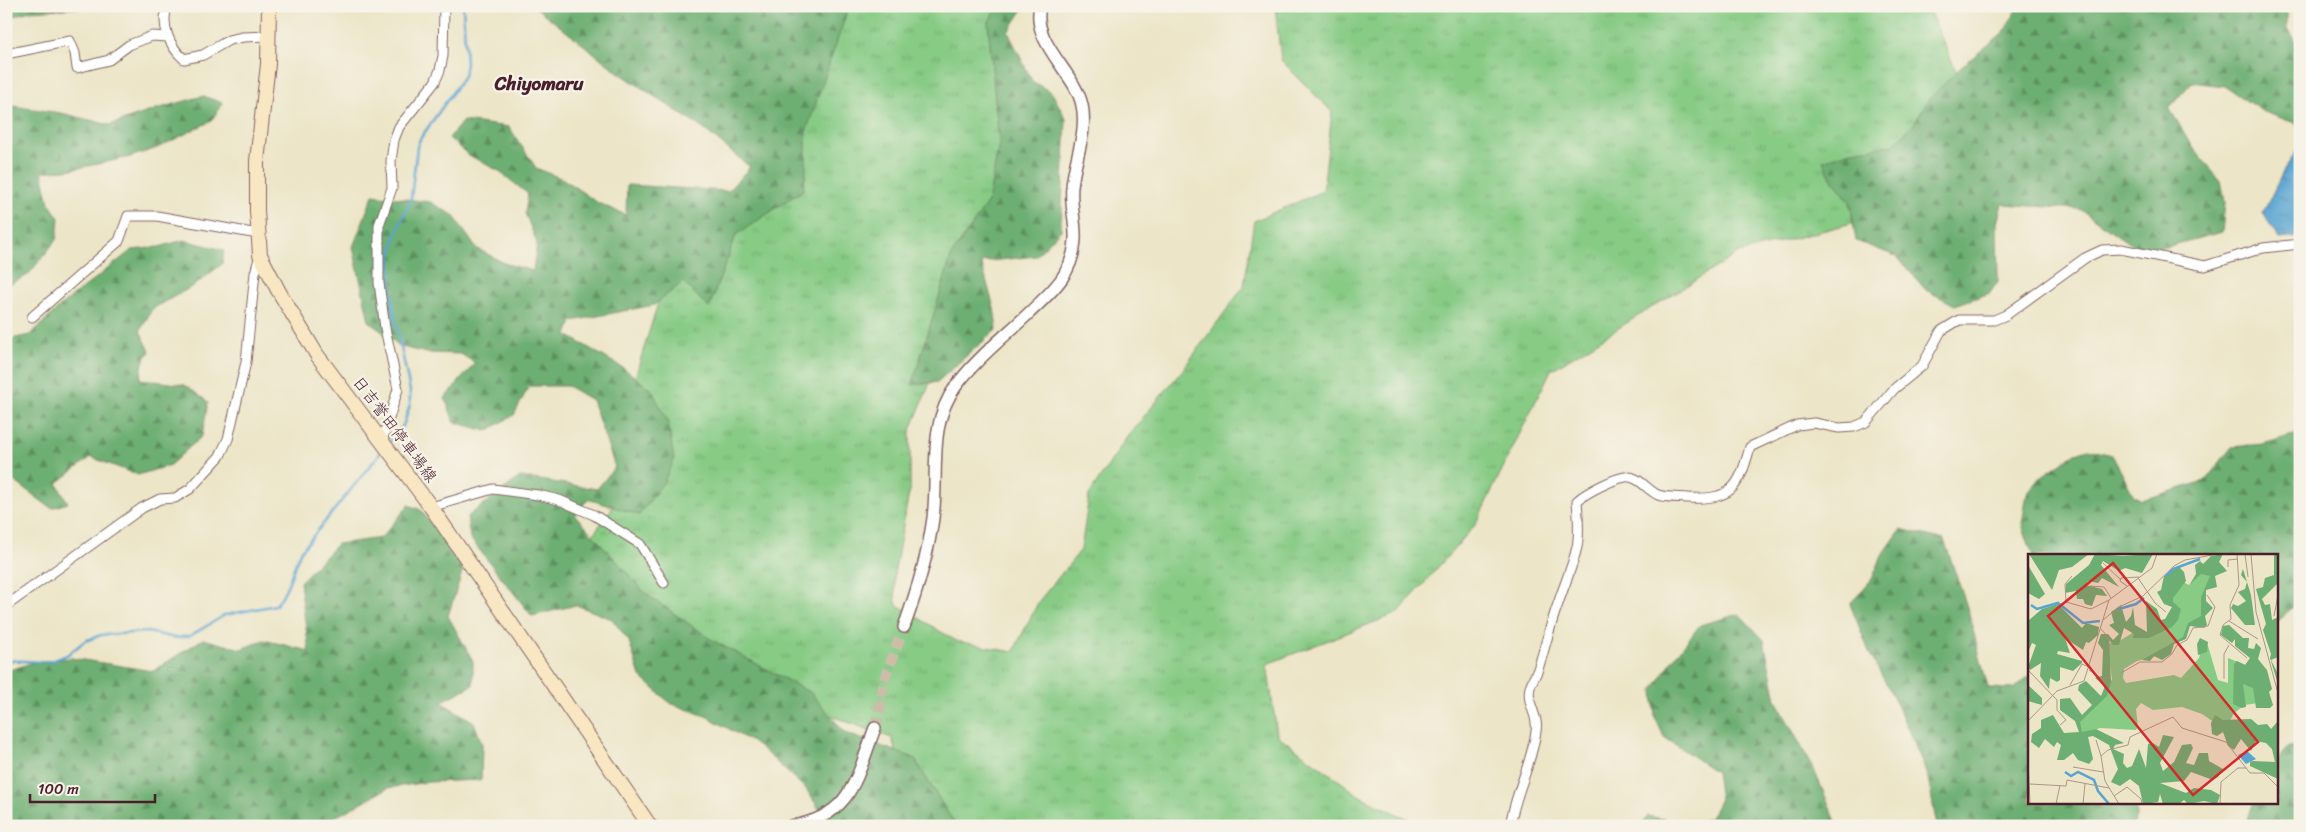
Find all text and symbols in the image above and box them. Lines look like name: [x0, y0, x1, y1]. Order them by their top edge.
district label: Chiyomaru: [494, 67, 584, 100]
street label: 日吉誉田停車場線: [345, 369, 445, 489]
inset map: [2028, 554, 2278, 804]
scale bar: [30, 772, 155, 804]
text: 100 m: [38, 776, 79, 802]

